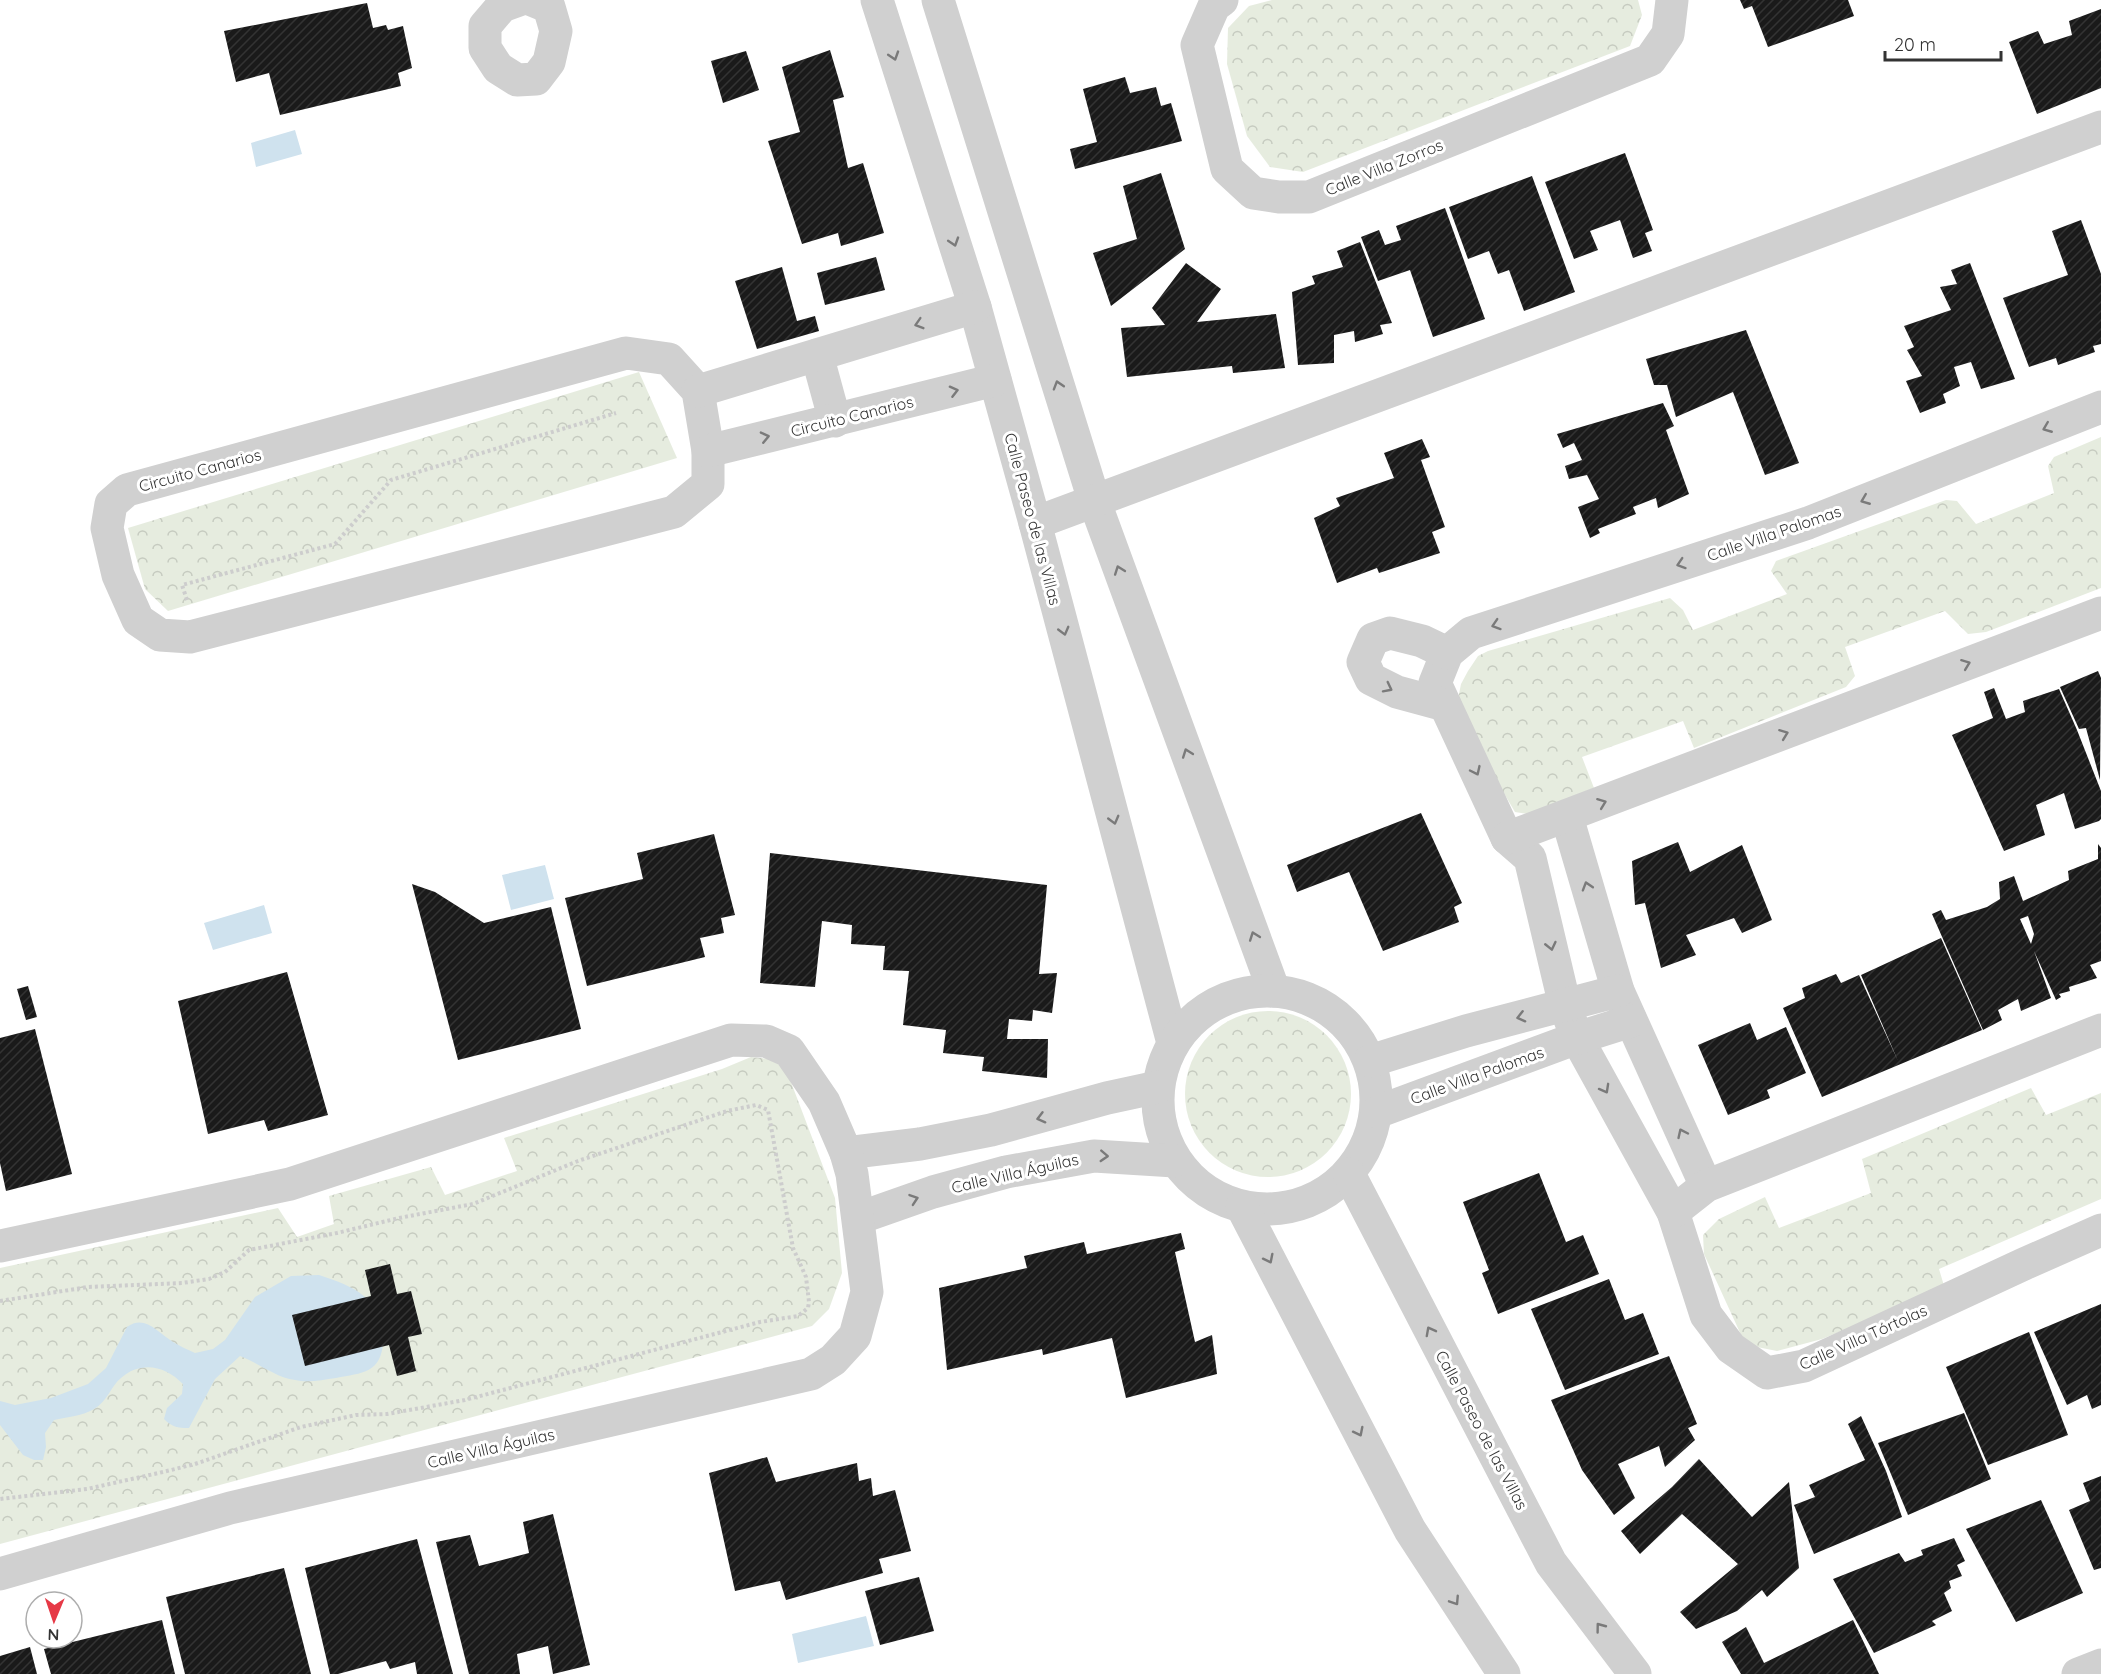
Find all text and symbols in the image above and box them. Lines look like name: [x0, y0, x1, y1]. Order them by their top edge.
scale bar: [1885, 24, 2000, 62]
text: 20 m: [1894, 33, 1936, 56]
one-way arrow: [887, 50, 900, 61]
street label: Calle Villa Zorros: [1322, 134, 1446, 200]
one-way arrow: [947, 236, 959, 247]
one-way arrow: [914, 317, 925, 329]
one-way arrow: [1053, 380, 1065, 391]
one-way arrow: [949, 385, 959, 398]
street label: Circuito Canarios: [789, 391, 915, 441]
one-way arrow: [2042, 421, 2052, 434]
street label: Calle Paseo de las Villas: [1000, 431, 1066, 607]
one-way arrow: [760, 432, 770, 445]
street label: Circuito Canarios: [137, 444, 263, 496]
one-way arrow: [1861, 493, 1871, 506]
street label: Calle Villa Palomas: [1704, 501, 1844, 565]
one-way arrow: [1676, 557, 1687, 570]
one-way arrow: [1114, 565, 1127, 576]
one-way arrow: [1491, 617, 1502, 630]
one-way arrow: [1056, 626, 1069, 636]
one-way arrow: [1960, 659, 1971, 671]
one-way arrow: [1382, 680, 1393, 692]
one-way arrow: [1778, 729, 1789, 741]
one-way arrow: [1181, 748, 1194, 759]
one-way arrow: [1468, 764, 1480, 775]
one-way arrow: [1596, 798, 1607, 811]
one-way arrow: [1107, 814, 1119, 825]
one-way arrow: [1582, 881, 1594, 892]
one-way arrow: [1249, 931, 1261, 942]
one-way arrow: [1544, 940, 1557, 950]
one-way arrow: [1516, 1010, 1526, 1023]
street label: Calle Villa Palomas: [1408, 1042, 1546, 1108]
one-way arrow: [1598, 1083, 1609, 1093]
one-way arrow: [1036, 1110, 1046, 1123]
one-way arrow: [1677, 1128, 1689, 1139]
street label: Calle Villa Águilas: [949, 1149, 1081, 1197]
one-way arrow: [1099, 1150, 1108, 1163]
one-way arrow: [908, 1193, 919, 1206]
one-way arrow: [1262, 1252, 1273, 1263]
street label: Calle Villa Tórtolas: [1796, 1300, 1930, 1374]
one-way arrow: [1426, 1326, 1438, 1337]
street label: Calle Paseo de las Villas: [1432, 1347, 1532, 1513]
street label: Calle Villa Águilas: [425, 1424, 557, 1472]
one-way arrow: [1352, 1426, 1363, 1436]
north arrow: [24, 1590, 84, 1650]
one-way arrow: [1448, 1595, 1460, 1605]
one-way arrow: [1596, 1623, 1607, 1634]
text: N: [47, 1625, 60, 1645]

